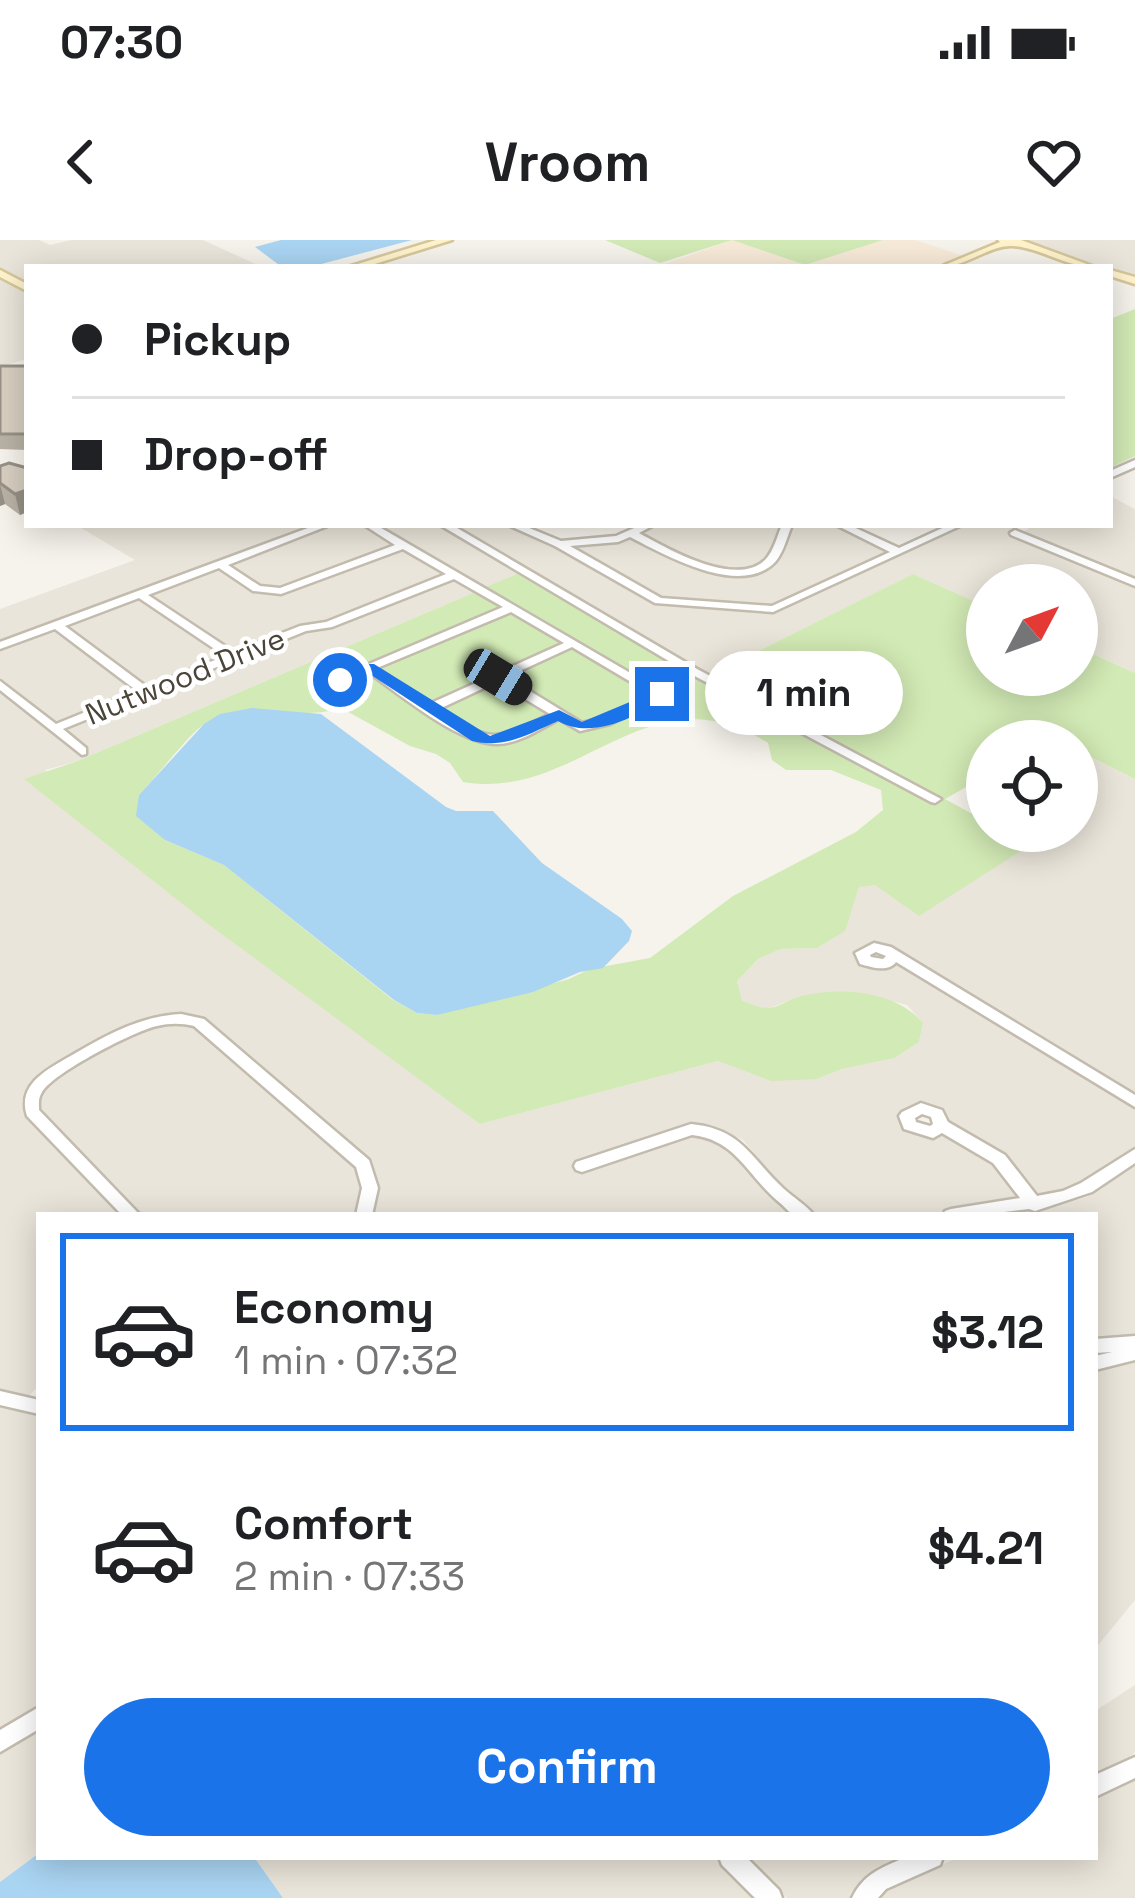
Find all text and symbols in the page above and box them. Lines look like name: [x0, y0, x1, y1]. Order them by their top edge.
text: 07:30: [60, 14, 183, 71]
text: Vroom: [485, 128, 650, 197]
icon: back: [48, 129, 114, 195]
icon: heart: [1021, 129, 1087, 195]
text: Pickup: [144, 311, 291, 368]
text: Drop-off: [144, 426, 328, 483]
north arrow: [966, 564, 1098, 696]
map controls: [966, 564, 1098, 852]
street label: Nutwood Drive: [80, 618, 290, 734]
car: [458, 643, 538, 711]
callout: 1 min: [704, 652, 902, 736]
route start: [313, 653, 367, 707]
route end: [635, 667, 689, 721]
text: 1 min: [756, 668, 852, 717]
button: locate: [966, 720, 1098, 852]
icon: car: [90, 1278, 198, 1386]
text: Economy: [234, 1279, 434, 1336]
text: $3.12: [931, 1304, 1044, 1361]
text: 1 min · 07:32: [234, 1336, 458, 1385]
icon: car: [90, 1494, 198, 1602]
text: Comfort: [234, 1495, 413, 1552]
text: $4.21: [928, 1520, 1044, 1577]
text: 2 min · 07:33: [234, 1552, 465, 1601]
button: Confirm: [84, 1698, 1050, 1836]

